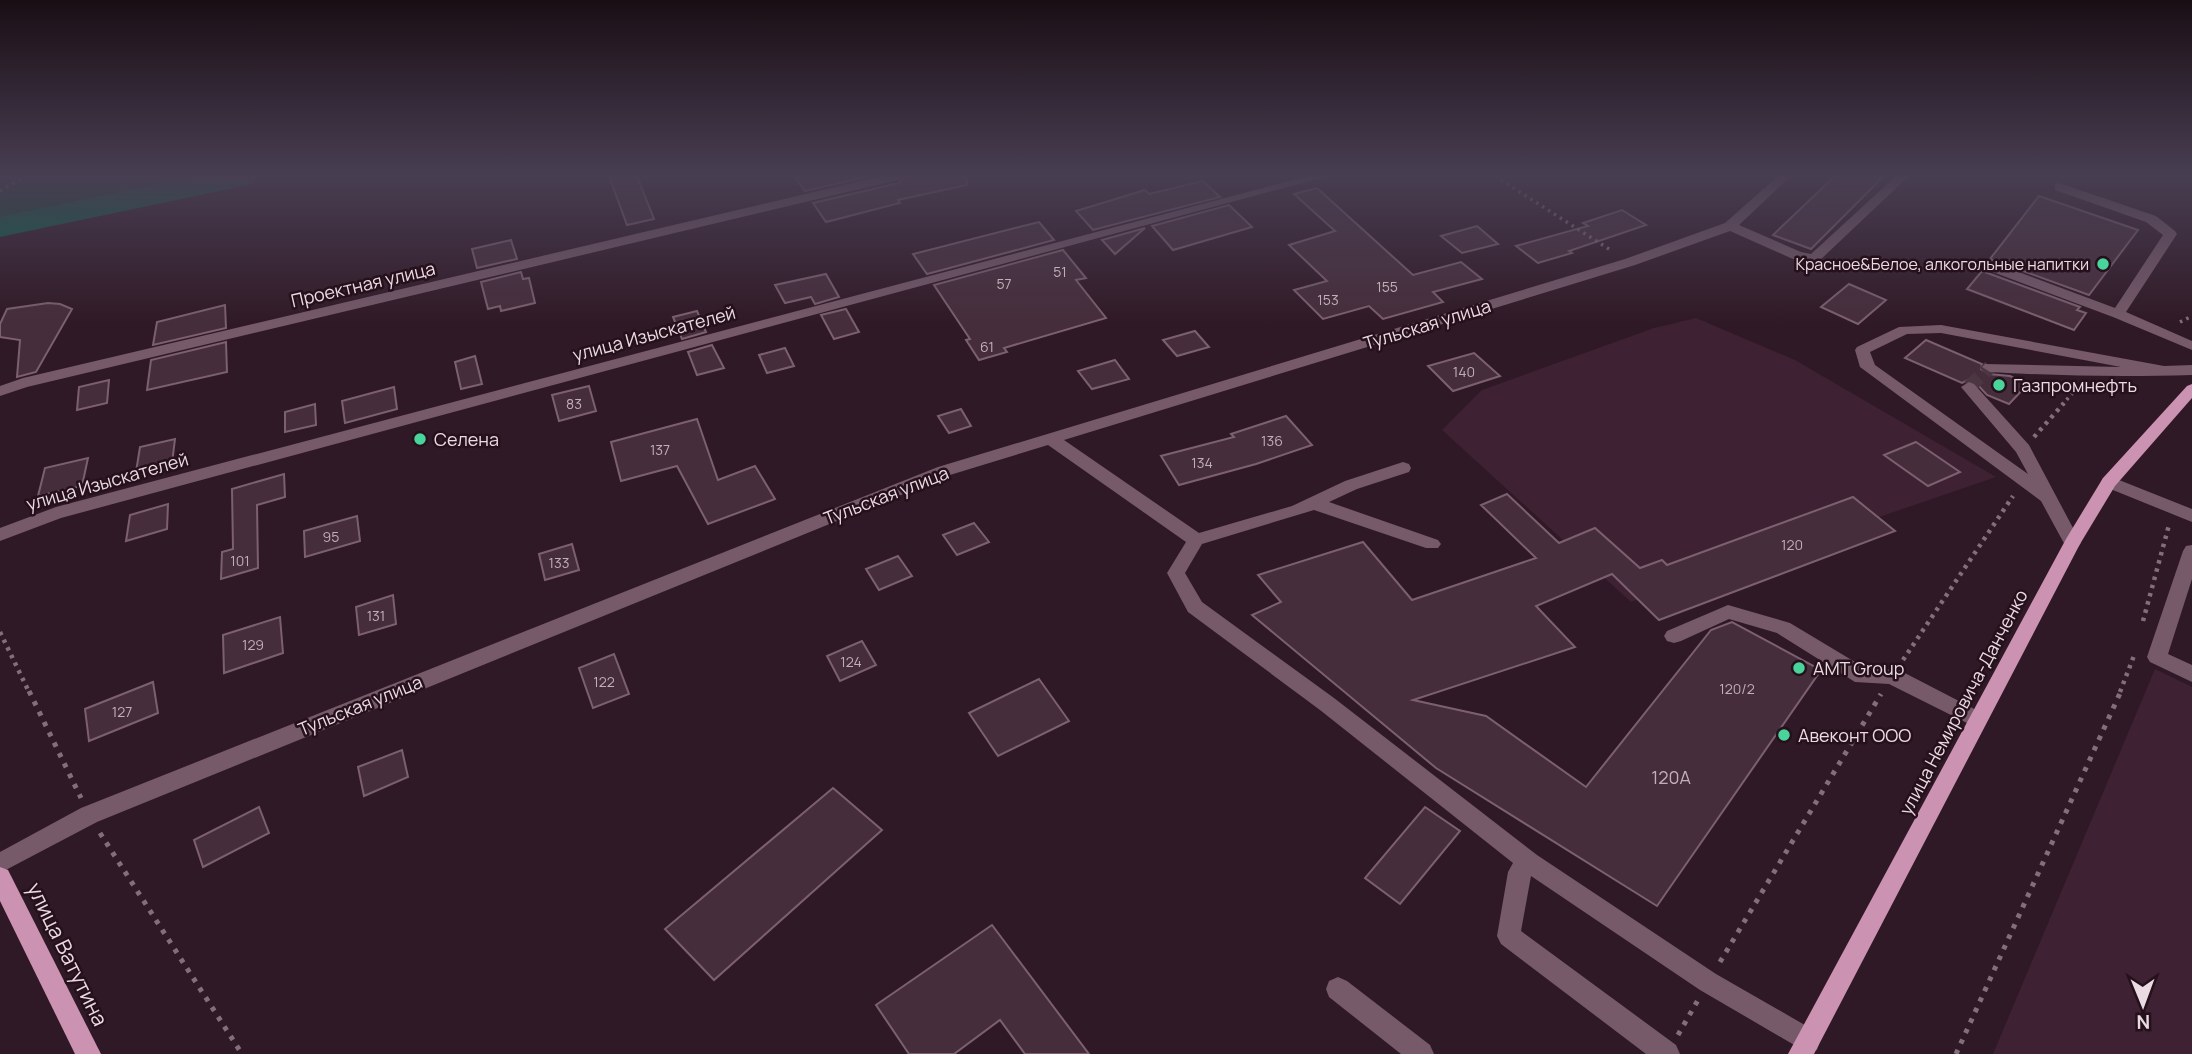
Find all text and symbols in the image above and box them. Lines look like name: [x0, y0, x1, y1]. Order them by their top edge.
place label: Красное&Белое, алкогольные напитки: [1795, 253, 2089, 275]
street label: Проектная улица: [289, 256, 437, 312]
marker: Красное&Белое, алкогольные напитки: [2095, 256, 2111, 272]
house number: 51: [1053, 262, 1067, 281]
house number: 57: [996, 274, 1012, 293]
house number: 155: [1376, 277, 1398, 296]
house number: 153: [1317, 290, 1339, 309]
street label: Тульская улица: [1360, 293, 1494, 355]
street label: улица Изыскателей: [570, 300, 738, 366]
house number: 61: [980, 337, 994, 356]
house number: 140: [1453, 362, 1475, 381]
place label: Газпромнефть: [2013, 373, 2137, 397]
marker: Газпромнефть: [1991, 377, 2007, 393]
house number: 83: [566, 394, 582, 413]
place label: Селена: [434, 427, 499, 451]
marker: Селена: [412, 431, 428, 447]
house number: 136: [1261, 431, 1283, 450]
house number: 137: [650, 440, 670, 459]
street label: улица Изыскателей: [23, 446, 191, 516]
house number: 134: [1191, 453, 1213, 472]
street label: Тульская улица: [820, 460, 952, 530]
house number: 95: [323, 527, 339, 546]
house number: 120: [1781, 535, 1803, 554]
house number: 101: [230, 551, 250, 570]
house number: 133: [549, 553, 569, 572]
street label: улица Немировича-Данченко: [1893, 585, 2033, 819]
house number: 131: [367, 606, 385, 625]
house number: 129: [242, 635, 264, 654]
house number: 124: [840, 652, 862, 671]
place label: АМТ Group: [1813, 656, 1904, 680]
marker: АМТ Group: [1791, 660, 1807, 676]
street label: Тульская улица: [294, 669, 426, 741]
house number: 122: [593, 672, 615, 691]
house number: 120/2: [1719, 679, 1755, 698]
house number: 127: [112, 702, 132, 721]
place label: Авеконт ООО: [1798, 723, 1911, 747]
marker: Авеконт ООО: [1776, 727, 1792, 743]
house number: 120А: [1651, 765, 1691, 789]
street label: улица Ватутина: [21, 878, 115, 1030]
north arrow: [2108, 970, 2178, 1040]
text: N: [2136, 1009, 2150, 1035]

